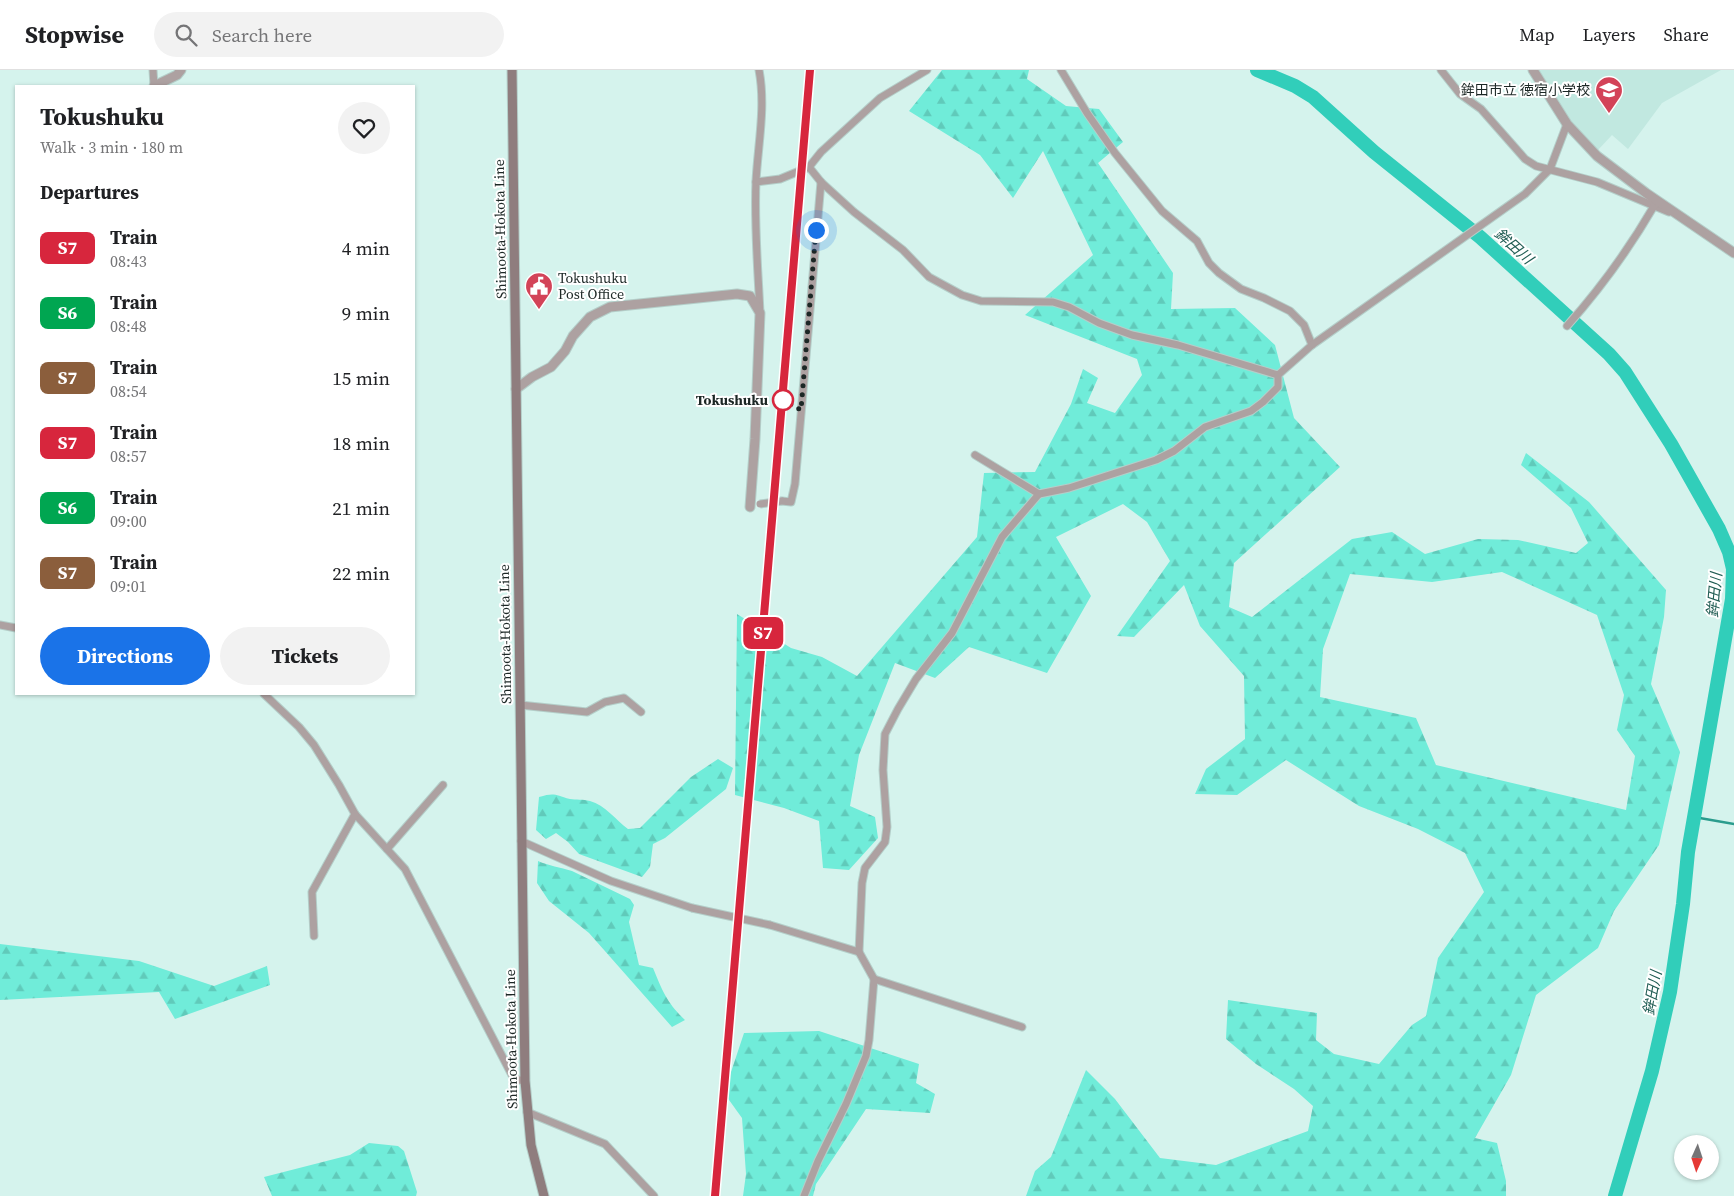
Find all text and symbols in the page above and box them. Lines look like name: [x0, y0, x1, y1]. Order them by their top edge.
search box: [154, 12, 504, 57]
text: Stopwise: [25, 18, 124, 51]
icon: search: [172, 21, 200, 49]
text: Search here: [212, 22, 312, 48]
text: Map: [1519, 22, 1554, 47]
text: Layers: [1582, 22, 1635, 47]
text: Share: [1663, 22, 1709, 47]
school or university icon: 鉾田市立 徳宿小学校: [1594, 75, 1624, 114]
place label: 鉾田市立 徳宿小学校: [1461, 80, 1590, 100]
text: Tokushuku: [40, 100, 164, 133]
button: heart: [338, 102, 390, 154]
text: Walk · 3 min · 180 m: [40, 136, 183, 158]
street label: Shimoota-Hokota Line: [489, 159, 511, 299]
text: Departures: [40, 179, 139, 205]
your location: [804, 218, 829, 243]
water label: 鉾田川: [1490, 223, 1539, 270]
text: Train: [110, 224, 158, 250]
text: S7: [58, 235, 77, 260]
text: 4 min: [342, 235, 390, 261]
text: 08:43: [110, 250, 147, 272]
place label: Tokushuku Post Office: [558, 268, 627, 304]
public building icon: Tokushuku Post Office: [524, 271, 554, 310]
text: Train: [110, 289, 158, 315]
text: S6: [58, 300, 77, 325]
text: 9 min: [342, 300, 390, 326]
text: 08:48: [110, 315, 147, 337]
text: Train: [110, 354, 158, 380]
text: S7: [58, 365, 77, 390]
text: 15 min: [332, 365, 390, 391]
text: 08:54: [110, 380, 147, 402]
marker: Tokushuku: [772, 389, 794, 411]
place label: Tokushuku: [696, 390, 768, 410]
text: Train: [110, 419, 158, 445]
text: S7: [58, 430, 77, 455]
text: 18 min: [332, 430, 390, 456]
text: 08:57: [110, 445, 147, 467]
text: Train: [110, 484, 158, 510]
text: S6: [58, 495, 77, 520]
text: 21 min: [332, 495, 390, 521]
text: 09:00: [110, 510, 147, 532]
text: Train: [110, 549, 158, 575]
text: S7: [58, 560, 77, 585]
text: 22 min: [332, 560, 390, 586]
street label: Shimoota-Hokota Line: [494, 564, 516, 704]
water label: 鉾田川: [1702, 570, 1727, 618]
text: 09:01: [110, 575, 147, 597]
line badge: S7: [740, 617, 786, 649]
text: S7: [753, 620, 773, 645]
button: Directions: [40, 627, 210, 685]
button: Tickets: [220, 627, 390, 685]
water label: 鉾田川: [1638, 967, 1667, 1017]
street label: Shimoota-Hokota Line: [500, 969, 522, 1109]
north arrow: [1674, 1135, 1719, 1180]
map controls: [1674, 1135, 1719, 1180]

